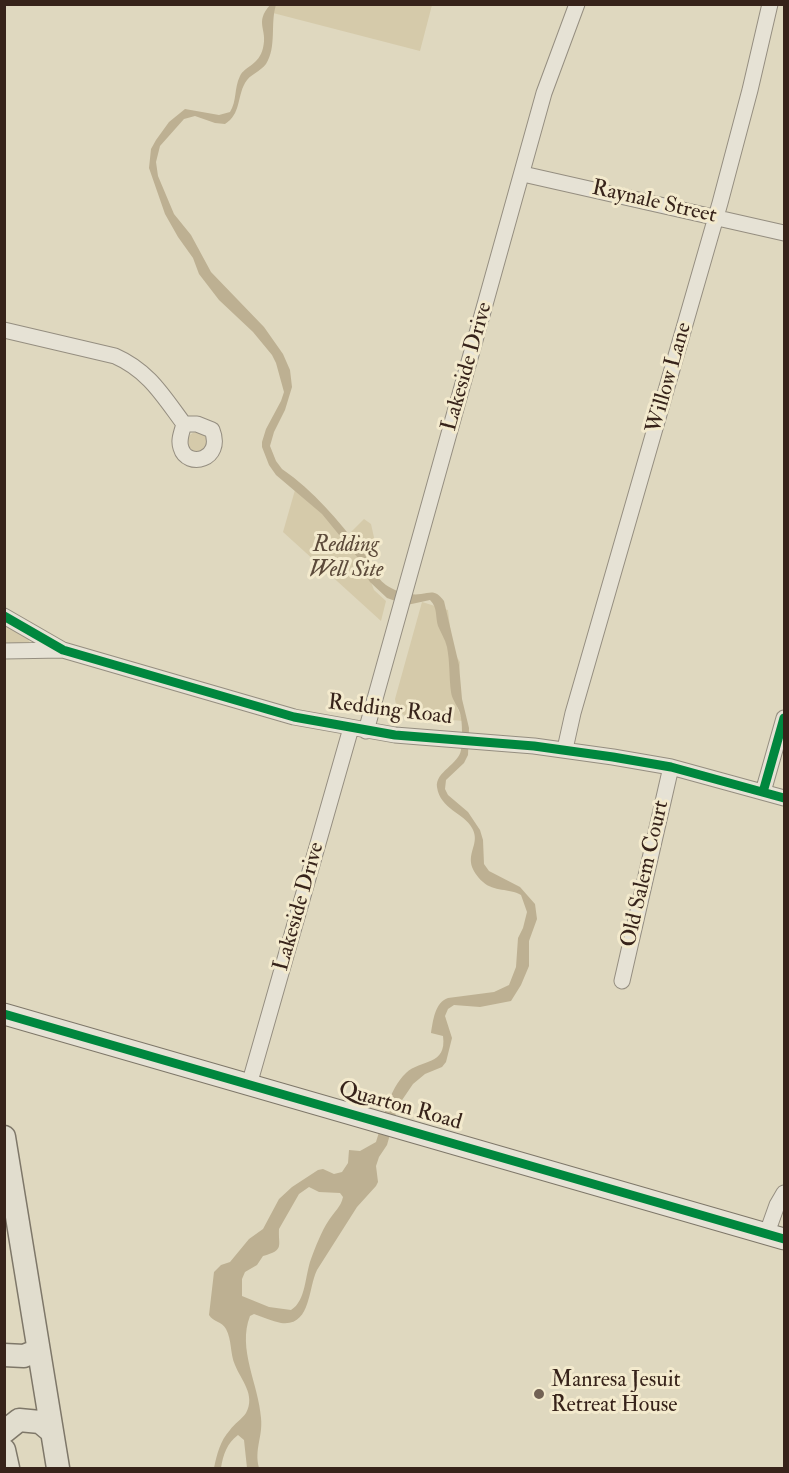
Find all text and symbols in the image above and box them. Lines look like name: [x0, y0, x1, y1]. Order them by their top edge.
street label: Raynale Street: [589, 176, 719, 230]
street label: Lakeside Drive: [437, 300, 499, 434]
street label: Willow Lane: [642, 320, 698, 436]
park label: Redding Well Site: [309, 533, 383, 584]
street label: Redding Road: [326, 690, 454, 732]
street label: Old Salem Court: [616, 798, 676, 950]
street label: Lakeside Drive: [269, 840, 331, 974]
street label: Quarton Road: [335, 1077, 465, 1137]
place label: Manresa Jesuit Retreat House: [551, 1368, 681, 1420]
marker: Manresa Jesuit Retreat House: [532, 1387, 546, 1401]

